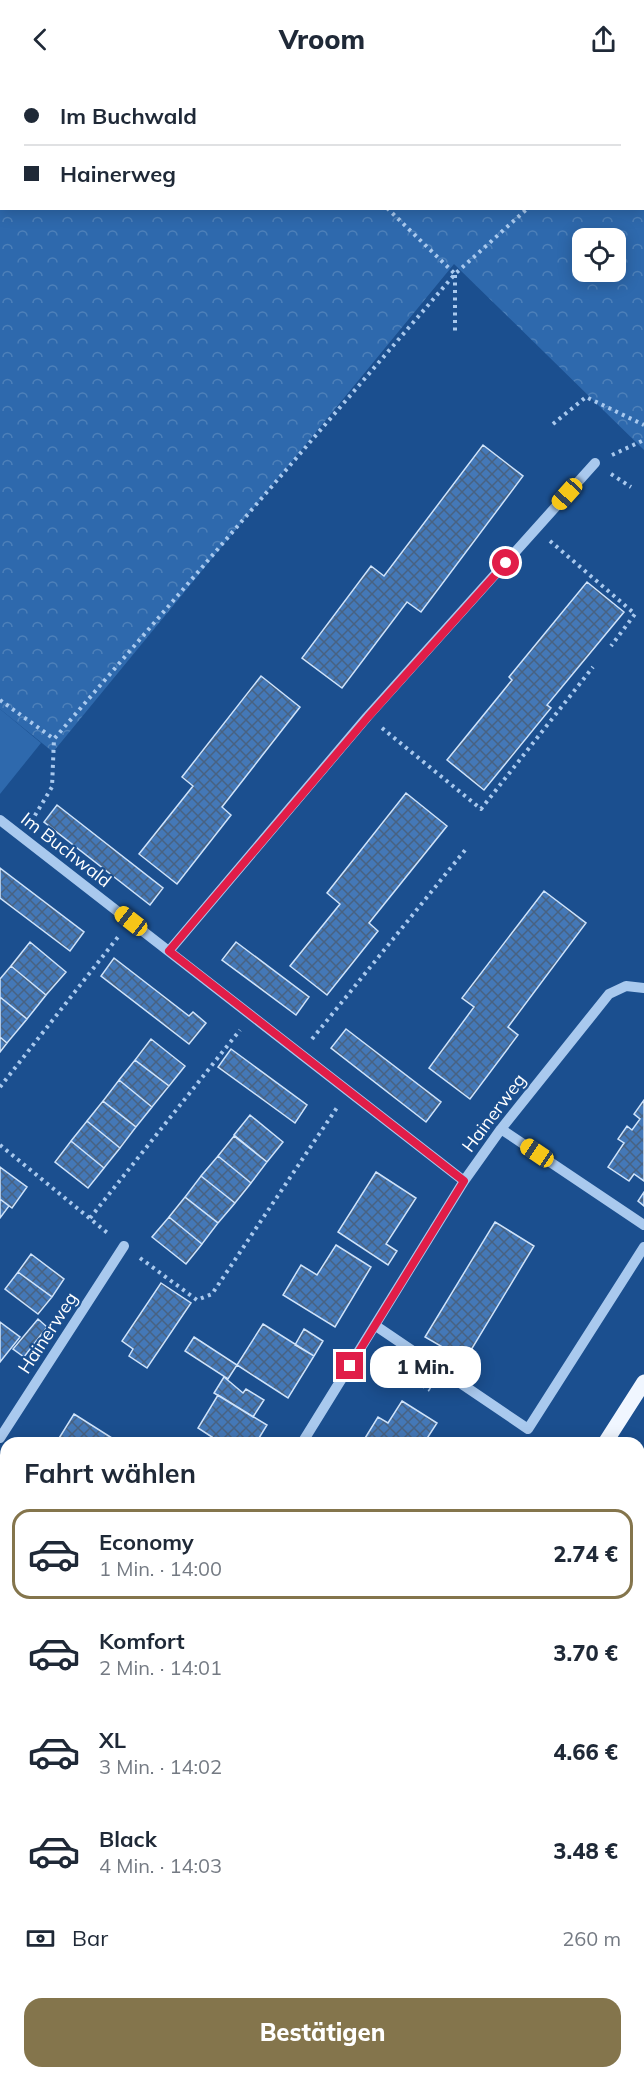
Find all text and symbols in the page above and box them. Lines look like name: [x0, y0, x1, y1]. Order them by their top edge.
text: Vroom: [279, 22, 365, 56]
icon: back: [24, 23, 57, 56]
icon: share: [587, 23, 620, 56]
text: Im Buchwald: [60, 102, 197, 130]
text: Hainerweg: [60, 160, 176, 188]
map controls: [572, 228, 626, 282]
button: locate: [572, 228, 626, 282]
car: [548, 475, 586, 513]
route start: [492, 549, 519, 576]
street label: Im Buchwald: [16, 807, 116, 892]
car: [111, 903, 151, 939]
street label: Hainerweg: [457, 1069, 531, 1157]
car: [517, 1135, 557, 1171]
street label: Hainerweg: [13, 1288, 82, 1378]
callout: 1 Min.: [371, 1345, 482, 1387]
route end: [336, 1352, 363, 1379]
text: 1 Min.: [396, 1354, 455, 1379]
text: Fahrt wählen: [24, 1456, 196, 1490]
icon: car: [27, 1527, 81, 1581]
text: Economy: [99, 1528, 194, 1556]
text: 2.74 €: [553, 1540, 618, 1568]
text: 1 Min. · 14:00: [99, 1556, 222, 1581]
icon: car: [27, 1626, 81, 1680]
text: Komfort: [99, 1627, 185, 1655]
text: 3.70 €: [553, 1639, 618, 1667]
text: 2 Min. · 14:01: [99, 1655, 222, 1680]
icon: car: [27, 1725, 81, 1779]
text: XL: [99, 1726, 126, 1754]
text: 4.66 €: [553, 1738, 618, 1766]
text: 3 Min. · 14:02: [99, 1754, 222, 1779]
icon: car: [27, 1824, 81, 1878]
text: Black: [99, 1825, 157, 1853]
text: 3.48 €: [553, 1837, 618, 1865]
text: 4 Min. · 14:03: [99, 1853, 222, 1878]
icon: cash: [24, 1922, 57, 1955]
text: Bar: [72, 1924, 108, 1952]
text: 260 m: [562, 1926, 621, 1951]
button: Bestätigen: [24, 1998, 621, 2067]

